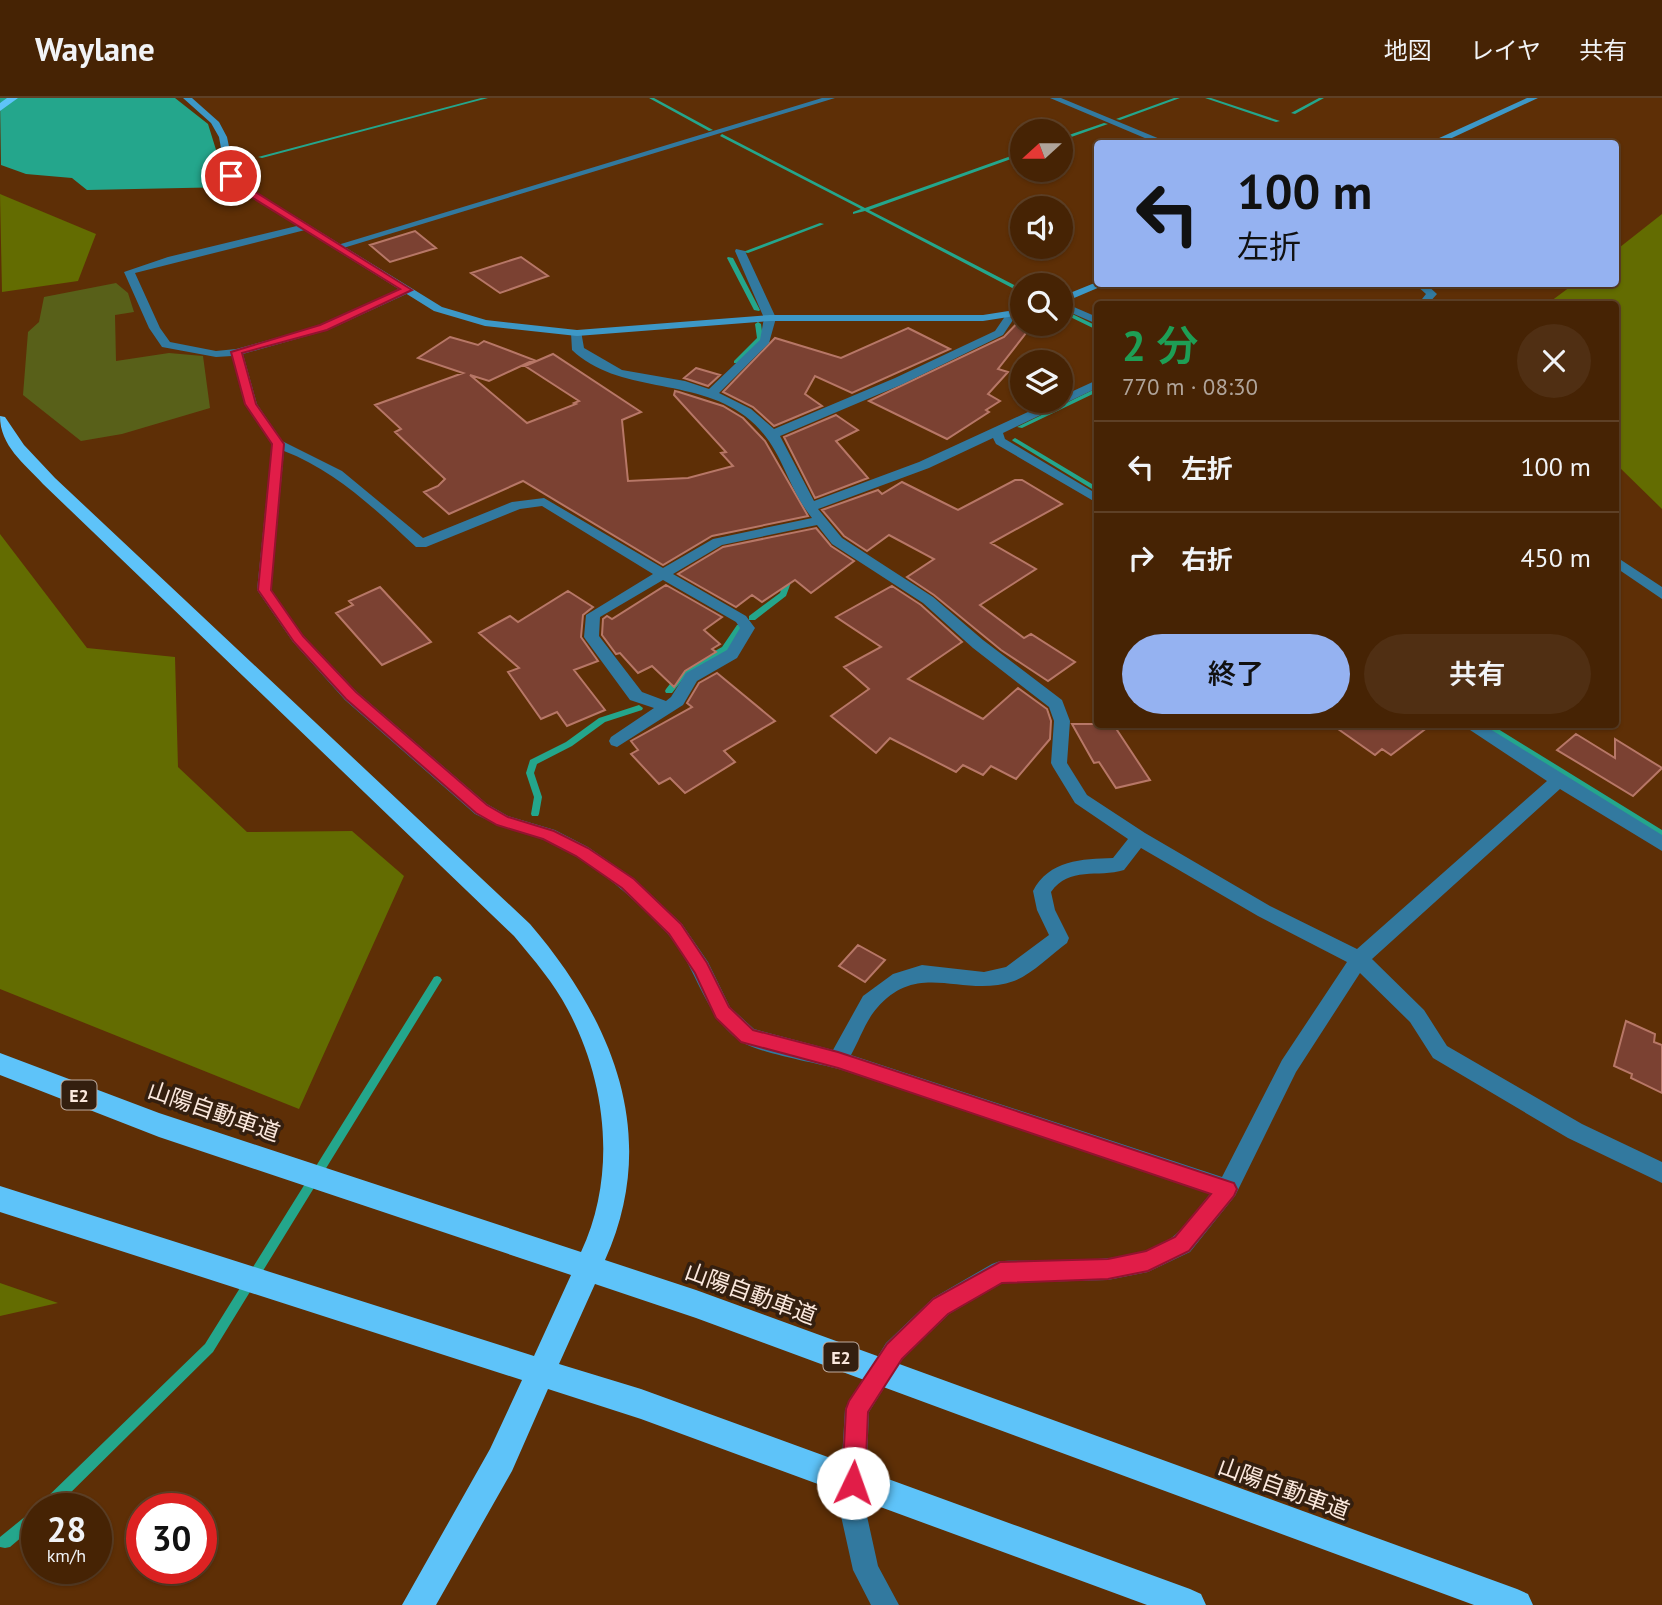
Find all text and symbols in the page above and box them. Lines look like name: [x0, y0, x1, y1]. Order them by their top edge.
text: Waylane: [35, 27, 155, 70]
text: 地図: [1384, 35, 1432, 66]
text: レイヤ: [1470, 35, 1541, 66]
text: 共有: [1579, 35, 1627, 66]
north arrow: [1010, 119, 1073, 182]
map controls: [1010, 119, 1073, 413]
pin: [201, 146, 261, 206]
icon: arrive: [212, 157, 250, 195]
text: 100 m: [1237, 159, 1372, 223]
icon: left: [1122, 168, 1213, 259]
button: sound: [1010, 196, 1073, 259]
text: 左折: [1237, 225, 1301, 267]
button: search: [1010, 273, 1073, 336]
text: 2 分: [1122, 318, 1198, 373]
button: close: [1517, 324, 1591, 398]
button: layers: [1010, 350, 1073, 413]
text: 770 m · 08:30: [1122, 372, 1258, 401]
icon: left: [1122, 448, 1160, 486]
text: 100 m: [1520, 450, 1591, 483]
text: 左折: [1181, 452, 1233, 485]
icon: right: [1122, 539, 1160, 577]
text: 450 m: [1520, 541, 1591, 574]
text: 右折: [1181, 543, 1233, 576]
button: 終了: [1122, 634, 1350, 714]
button: 共有: [1364, 634, 1591, 714]
street label: 山陽自動車道: [144, 1075, 284, 1147]
road number: E2: [62, 1080, 96, 1110]
street label: 山陽自動車道: [681, 1256, 821, 1330]
road number: E2: [824, 1342, 858, 1372]
position arrow: [816, 1446, 890, 1520]
street label: 山陽自動車道: [1214, 1451, 1354, 1525]
speed limit sign: 30: [126, 1493, 217, 1584]
text: 28: [47, 1506, 86, 1552]
text: km/h: [47, 1544, 86, 1567]

